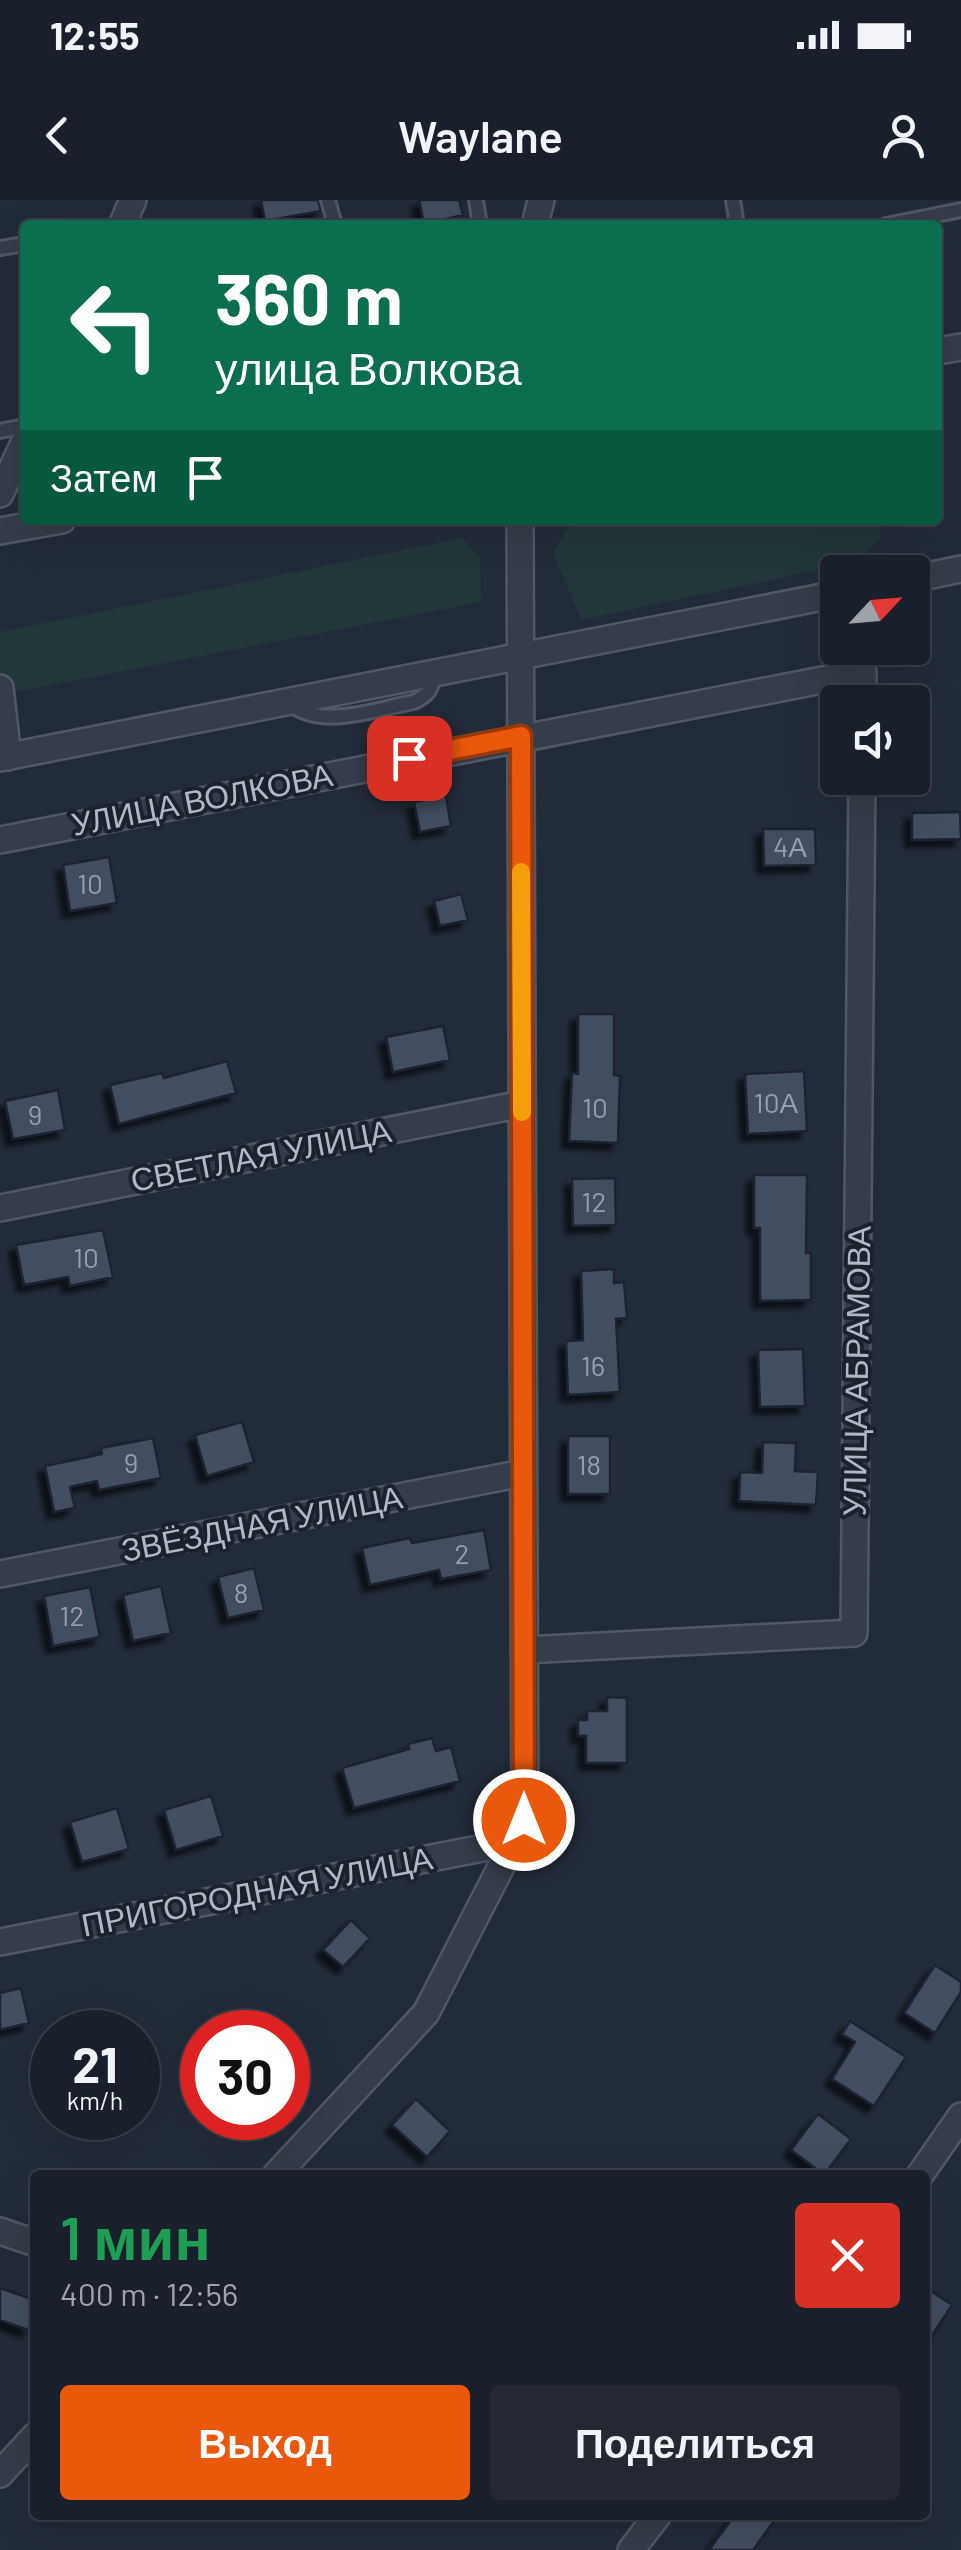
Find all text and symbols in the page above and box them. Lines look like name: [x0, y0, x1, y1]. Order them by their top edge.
text: 12:55: [50, 12, 140, 58]
icon: back: [30, 108, 85, 163]
text: Waylane: [398, 108, 563, 162]
icon: person: [876, 108, 931, 163]
text: 360 m: [215, 255, 403, 339]
icon: left: [50, 260, 180, 390]
text: улица Волкова: [215, 340, 522, 394]
icon: arrive: [178, 450, 233, 505]
text: Затем: [50, 454, 158, 500]
north arrow: [820, 555, 930, 665]
map controls: [820, 555, 930, 795]
button: sound: [820, 685, 930, 795]
pin: [367, 716, 452, 801]
icon: arrive: [382, 731, 437, 786]
street label: УЛИЦА ВОЛКОВА: [68, 754, 336, 843]
house number: 4А: [773, 829, 807, 863]
house number: 10: [77, 866, 103, 900]
house number: 10А: [754, 1085, 798, 1119]
house number: 10: [582, 1090, 608, 1124]
house number: 9: [28, 1097, 42, 1131]
street label: СВЕТЛАЯ УЛИЦА: [127, 1110, 395, 1199]
house number: 12: [582, 1184, 606, 1218]
street label: УЛИЦА АБРАМОВА: [833, 1225, 878, 1517]
house number: 10: [73, 1240, 99, 1274]
house number: 16: [581, 1348, 605, 1382]
house number: 9: [124, 1445, 138, 1479]
house number: 18: [577, 1447, 601, 1481]
street label: ЗВЁЗДНАЯ УЛИЦА: [118, 1476, 406, 1569]
house number: 2: [454, 1536, 470, 1570]
house number: 8: [234, 1575, 248, 1609]
house number: 12: [60, 1598, 84, 1632]
position arrow: [472, 1768, 576, 1872]
street label: ПРИГОРОДНАЯ УЛИЦА: [78, 1837, 436, 1944]
speed limit sign: 30: [180, 2010, 310, 2140]
text: 21: [72, 2033, 118, 2093]
text: km/h: [67, 2085, 123, 2115]
text: 1 мин: [60, 2200, 211, 2272]
button: close: [795, 2203, 900, 2308]
text: 400 m · 12:56: [60, 2274, 238, 2312]
button: Выход: [60, 2385, 470, 2500]
button: Поделиться: [490, 2385, 900, 2500]

